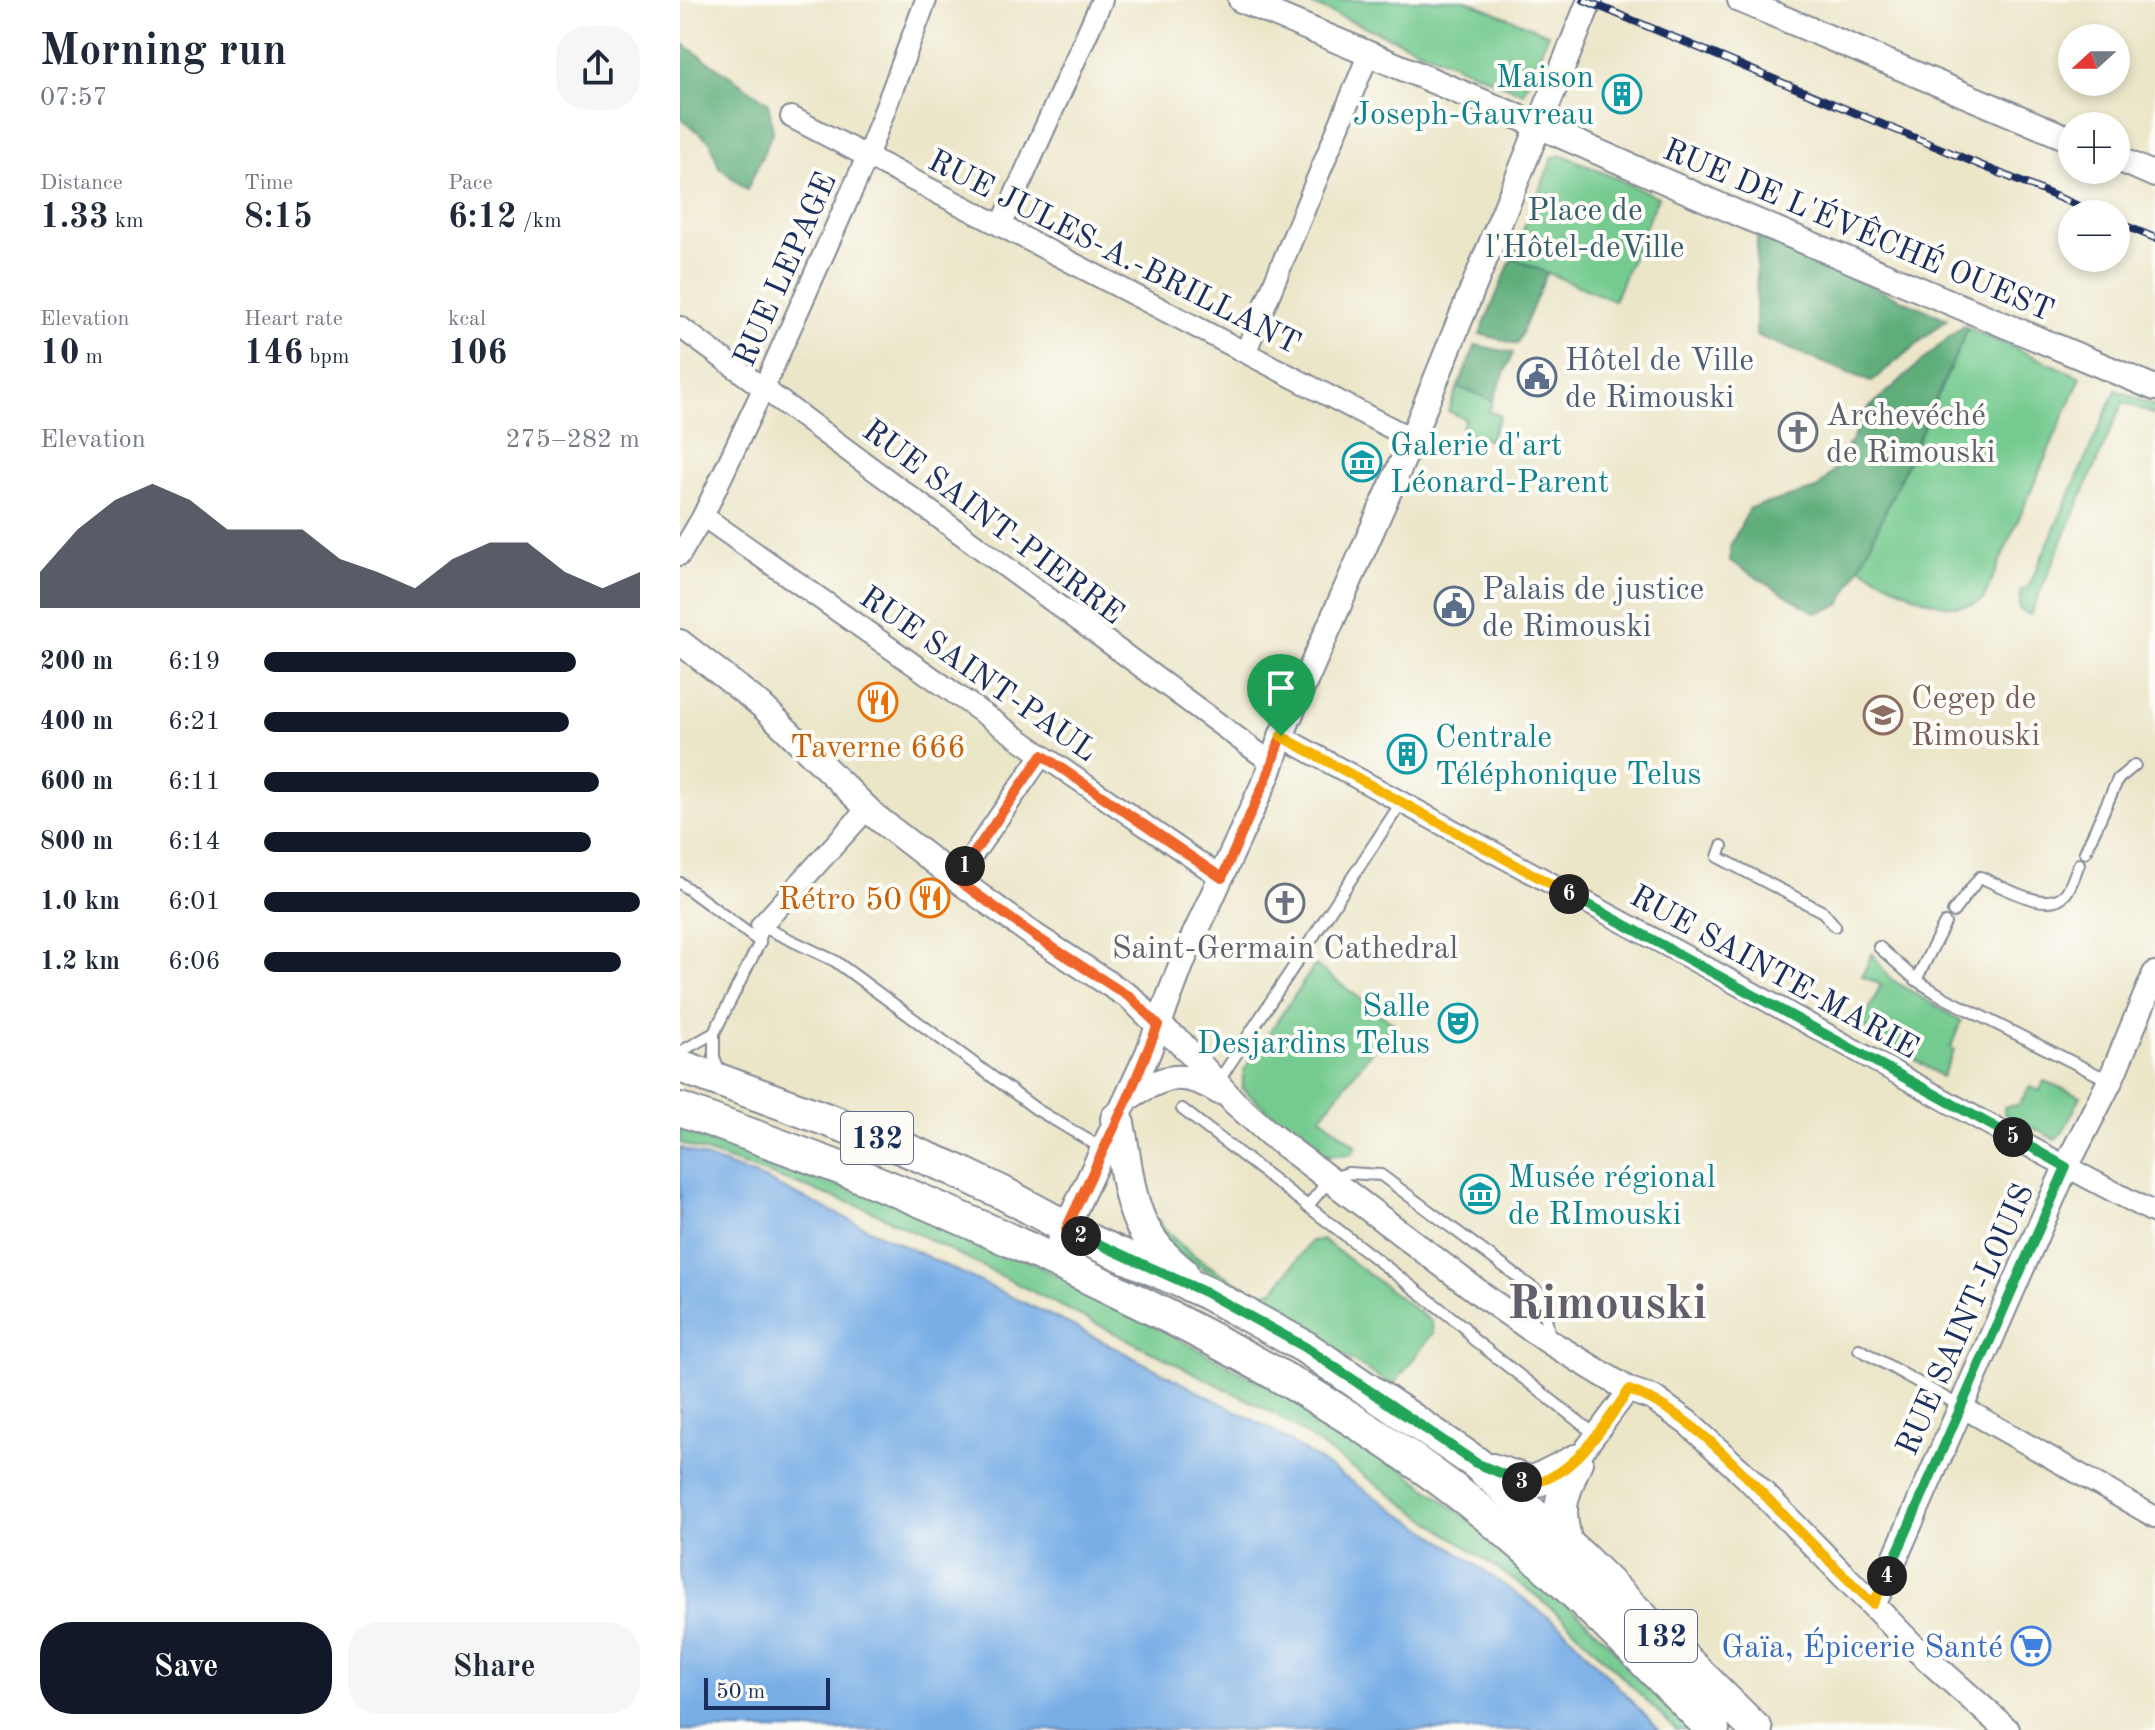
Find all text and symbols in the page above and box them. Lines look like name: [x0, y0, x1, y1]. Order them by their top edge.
north arrow: [2058, 24, 2130, 96]
map controls: [2058, 24, 2130, 272]
button: share: [556, 26, 640, 110]
text: Morning run: [40, 30, 287, 74]
place label: Maison Joseph-Gauvreau: [1353, 63, 1594, 132]
building icon: Maison Joseph-Gauvreau: [1601, 73, 1643, 115]
text: 07:57: [40, 85, 108, 111]
button: +: [2058, 112, 2130, 184]
street label: RUE DE L'ÉVÊCHÉ OUEST: [1658, 129, 2060, 329]
street label: RUE JULES-A.-BRILLANT: [922, 146, 1305, 362]
street label: RUE LEPAGE: [730, 168, 844, 372]
text: Distance: [40, 172, 123, 194]
text: Time: [244, 172, 293, 194]
text: Pace: [448, 172, 493, 194]
park label: Place de l'Hôtel-deVille: [1485, 196, 1685, 265]
button: −: [2058, 200, 2130, 272]
text: 1.33: [40, 201, 109, 235]
text: 8:15: [244, 201, 313, 235]
text: 6:12: [448, 201, 517, 235]
text: km: [109, 210, 144, 232]
text: /km: [517, 210, 562, 232]
text: Elevation: [40, 308, 130, 330]
text: Heart rate: [244, 308, 343, 330]
text: kcal: [448, 308, 486, 330]
text: 10: [40, 337, 79, 371]
text: 146: [244, 337, 303, 371]
text: 106: [448, 337, 507, 371]
text: m: [79, 346, 103, 368]
text: bpm: [303, 346, 349, 368]
place label: Hôtel de Ville de Rimouski: [1565, 346, 1754, 415]
public building icon: Hôtel de Ville de Rimouski: [1516, 356, 1558, 398]
place label: Archevéché de Rimouski: [1826, 401, 1995, 470]
church icon: Archevéché de Rimouski: [1777, 411, 1819, 453]
street label: RUE SAINT-PIERRE: [856, 415, 1129, 632]
text: Elevation: [40, 427, 146, 453]
text: 275–282 m: [505, 427, 640, 453]
place label: Galerie d'art Léonard-Parent: [1390, 431, 1609, 500]
museum icon: Galerie d'art Léonard-Parent: [1341, 441, 1383, 483]
place label: Palais de justice de Rimouski: [1482, 575, 1704, 644]
street label: RUE SAINT-PAUL: [853, 582, 1102, 769]
public building icon: Palais de justice de Rimouski: [1433, 585, 1475, 627]
text: 200 m: [40, 649, 113, 675]
text: 6:19: [168, 649, 221, 675]
pin: [1247, 654, 1315, 736]
icon: arrive: [1259, 666, 1303, 710]
restaurant icon: Taverne 666: [857, 681, 899, 723]
place label: Cegep de Rimouski: [1911, 684, 2040, 753]
school or university icon: Cegep de Rimouski: [1862, 694, 1904, 736]
text: 400 m: [40, 709, 113, 735]
text: 6:21: [168, 709, 221, 735]
place label: Centrale Téléphonique Telus: [1435, 723, 1701, 792]
place label: Taverne 666: [790, 733, 966, 765]
building icon: Centrale Téléphonique Telus: [1386, 733, 1428, 775]
text: 600 m: [40, 769, 113, 795]
text: 6:11: [168, 769, 221, 795]
text: 800 m: [40, 829, 113, 855]
text: 6:14: [168, 829, 221, 855]
pin: 1: [945, 846, 985, 886]
text: 1: [959, 855, 971, 877]
pin: 6: [1549, 874, 1589, 914]
restaurant icon: Rétro 50: [909, 877, 951, 919]
street label: RUE SAINTE-MARIE: [1624, 881, 1923, 1066]
church icon: Saint-Germain Cathedral: [1264, 882, 1306, 924]
text: 6: [1563, 883, 1575, 905]
place label: Rétro 50: [778, 885, 902, 917]
text: 1.0 km: [40, 889, 120, 915]
text: 6:01: [168, 889, 221, 915]
place label: Saint-Germain Cathedral: [1112, 934, 1458, 966]
text: 1.2 km: [40, 949, 120, 975]
text: 6:06: [168, 949, 221, 975]
place label: Salle Desjardins Telus: [1197, 992, 1430, 1061]
theatre icon: Salle Desjardins Telus: [1437, 1002, 1479, 1044]
road number: 132: [841, 1112, 913, 1164]
pin: 5: [1993, 1117, 2033, 1157]
text: 5: [2007, 1126, 2019, 1148]
place label: Musée régional de RImouski: [1508, 1163, 1716, 1232]
museum icon: Musée régional de RImouski: [1459, 1173, 1501, 1215]
street label: RUE SAINT-LOUIS: [1892, 1180, 2041, 1461]
pin: 2: [1061, 1216, 1101, 1256]
text: 2: [1075, 1225, 1087, 1247]
district label: Rimouski: [1507, 1281, 1707, 1329]
pin: 3: [1502, 1462, 1542, 1502]
text: 3: [1516, 1471, 1528, 1493]
pin: 4: [1867, 1556, 1907, 1596]
text: 4: [1881, 1565, 1893, 1587]
road number: 132: [1625, 1610, 1697, 1662]
button: Save: [40, 1622, 332, 1714]
button: Share: [348, 1622, 640, 1714]
supermarket icon: Gaïa, Épicerie Santé: [2010, 1625, 2052, 1667]
place label: Gaïa, Épicerie Santé: [1721, 1627, 2003, 1665]
scale bar: [704, 1674, 830, 1710]
text: 50 m: [716, 1681, 765, 1703]

